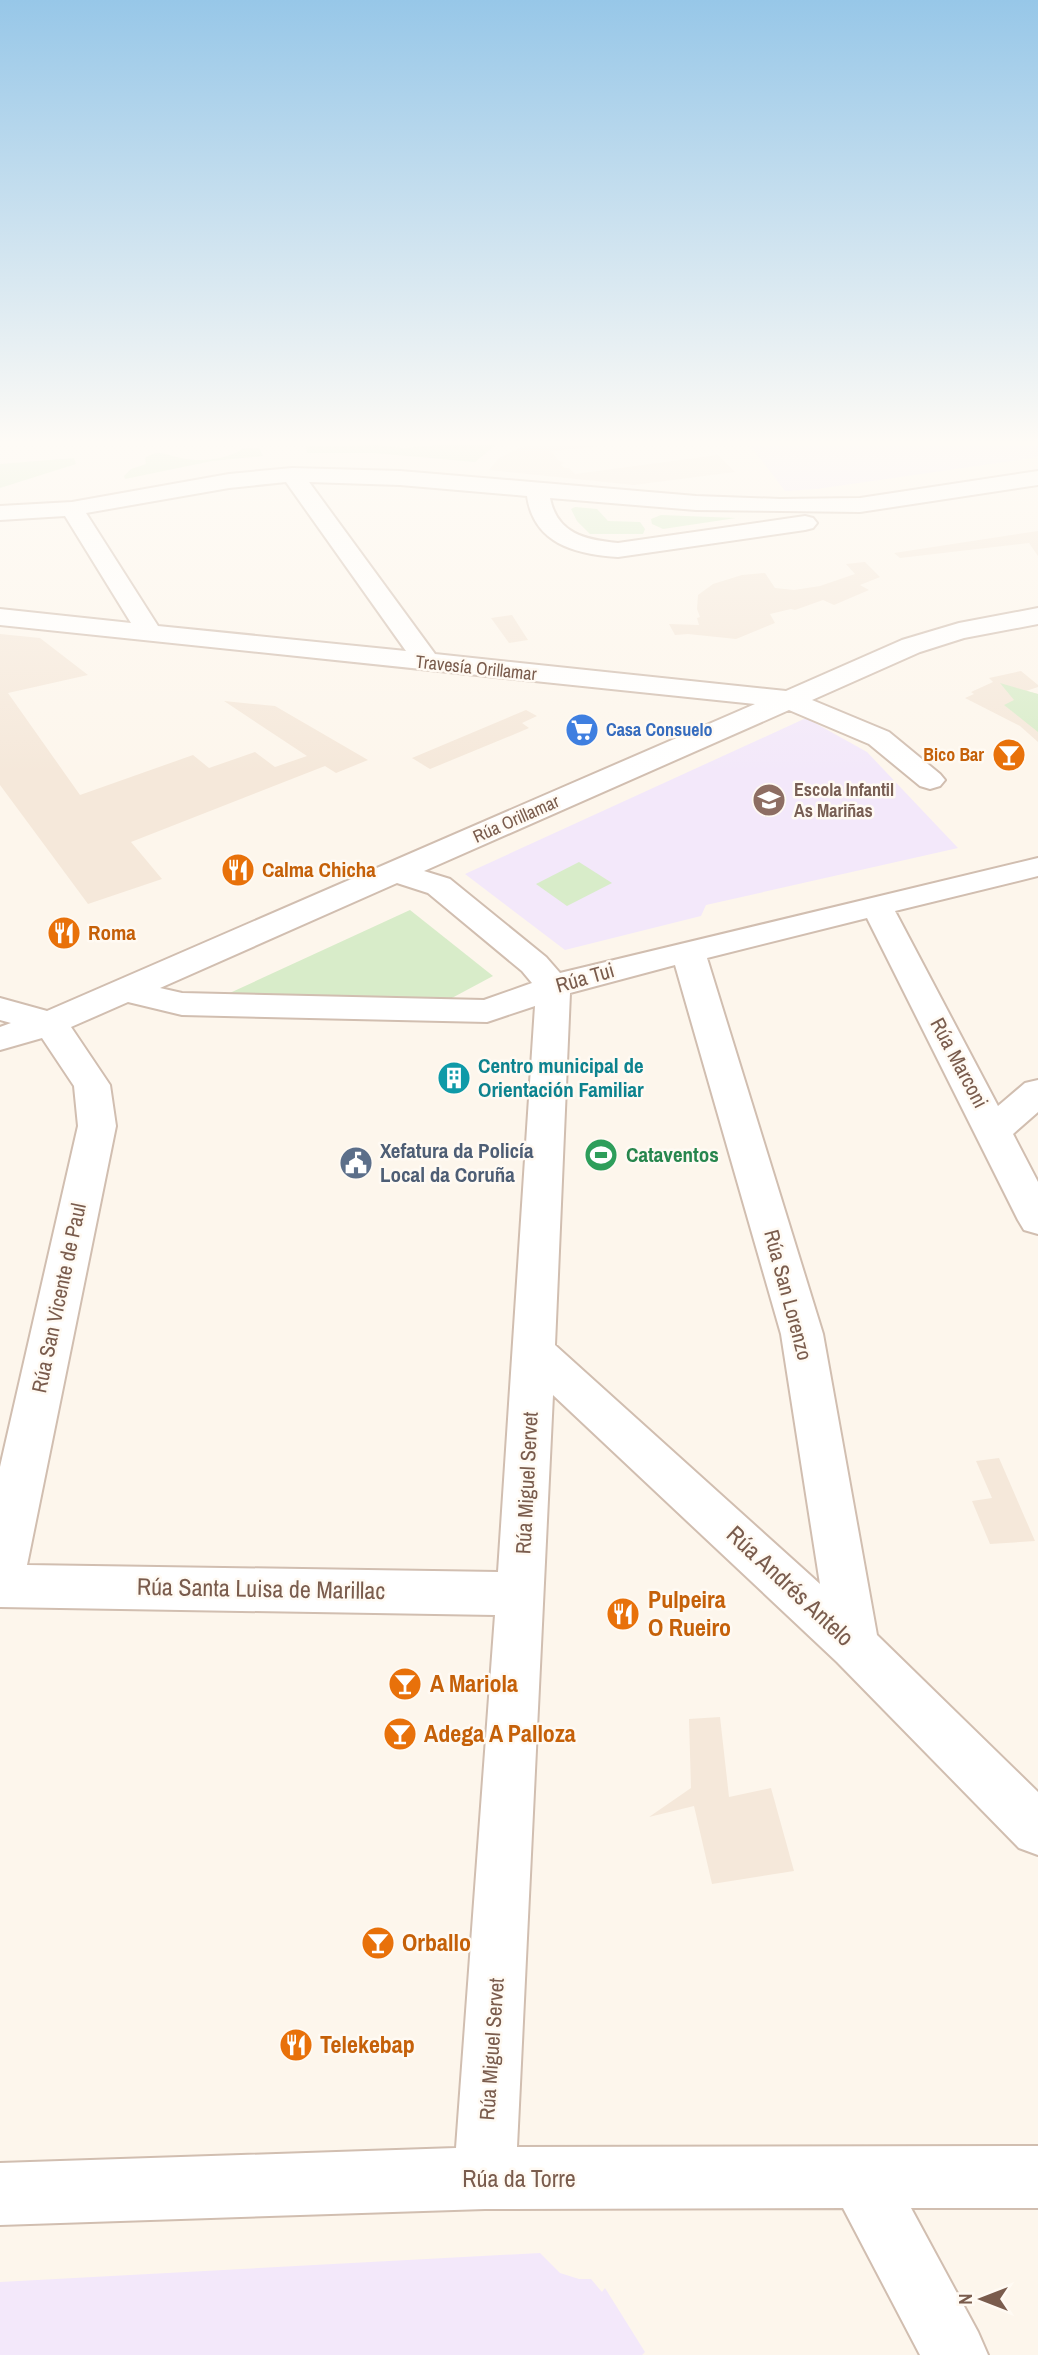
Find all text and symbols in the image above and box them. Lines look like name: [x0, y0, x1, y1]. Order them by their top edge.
street label: Travesía Orillamar: [414, 649, 538, 686]
supermarket icon: Casa Consuelo: [563, 711, 601, 749]
place label: Casa Consuelo: [606, 717, 713, 742]
bar icon: Bico Bar: [990, 736, 1028, 774]
place label: Bico Bar: [923, 742, 984, 767]
place label: Escola Infantil As Mariñas: [794, 777, 894, 823]
school or university icon: Escola Infantil As Mariñas: [750, 781, 788, 819]
street label: Rúa Orillamar: [469, 788, 563, 849]
restaurant icon: Calma Chicha: [219, 851, 257, 889]
place label: Calma Chicha: [262, 855, 376, 884]
restaurant icon: Roma: [45, 914, 83, 952]
place label: Roma: [88, 918, 136, 947]
street label: Rúa Tui: [552, 955, 617, 1000]
street label: Rúa Marconi: [923, 1012, 995, 1113]
place label: Centro municipal de Orientación Familiar: [478, 1051, 644, 1104]
building icon: Centro municipal de Orientación Familiar: [435, 1059, 473, 1097]
place label: Xefatura da Policía Local da Coruña: [380, 1136, 534, 1189]
sports icon: Cataventos: [582, 1136, 620, 1174]
place label: Cataventos: [626, 1140, 719, 1169]
public building icon: Xefatura da Policía Local da Coruña: [337, 1144, 375, 1182]
street label: Rúa San Vicente de Paul: [24, 1200, 93, 1395]
street label: Rúa San Lorenzo: [757, 1226, 820, 1363]
street label: Rúa Miguel Servet: [508, 1411, 545, 1555]
street label: Rúa Andrés Antelo: [720, 1518, 861, 1653]
street label: Rúa Santa Luisa de Marillac: [137, 1570, 386, 1606]
place label: Pulpeira O Rueiro: [648, 1583, 731, 1643]
restaurant icon: Pulpeira O Rueiro: [604, 1595, 642, 1633]
bar icon: A Mariola: [386, 1665, 424, 1703]
place label: A Mariola: [430, 1667, 518, 1699]
bar icon: Adega A Palloza: [381, 1715, 419, 1753]
place label: Adega A Palloza: [424, 1717, 576, 1749]
bar icon: Orballo: [359, 1924, 397, 1962]
place label: Orballo: [402, 1926, 471, 1958]
street label: Rúa Miguel Servet: [472, 1977, 511, 2121]
restaurant icon: Telekebap: [277, 2026, 315, 2064]
place label: Telekebap: [320, 2028, 415, 2060]
street label: Rúa da Torre: [462, 2162, 576, 2194]
north arrow: [947, 2264, 1017, 2334]
text: N: [952, 2293, 978, 2305]

